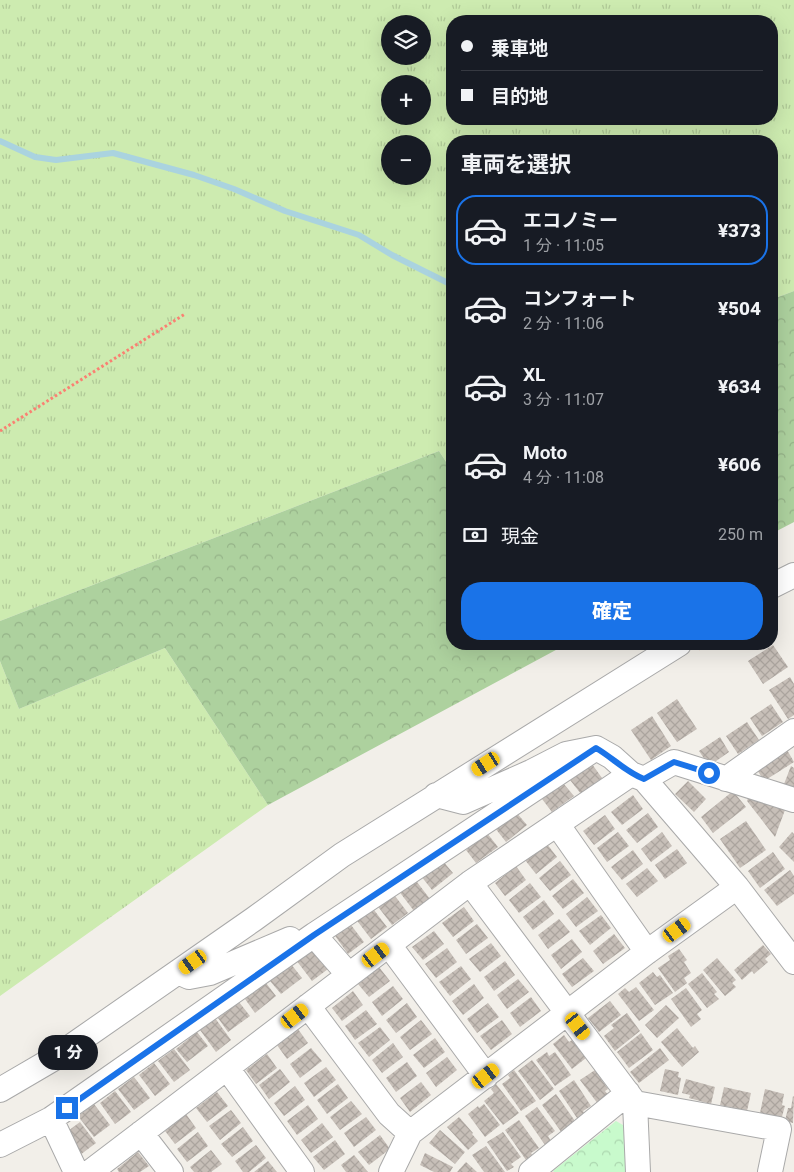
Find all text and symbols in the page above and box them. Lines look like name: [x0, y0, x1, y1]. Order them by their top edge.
map controls: [381, 15, 431, 185]
button: layers: [381, 15, 431, 65]
text: 乗車地: [491, 37, 548, 60]
button: +: [381, 75, 431, 125]
text: 目的地: [491, 85, 548, 108]
button: −: [381, 135, 431, 185]
text: 車両を選択: [461, 152, 571, 177]
icon: car: [463, 208, 508, 253]
text: エコノミー: [523, 209, 618, 232]
text: ¥373: [718, 219, 761, 242]
text: 1 分 · 11:05: [523, 236, 604, 255]
icon: car: [463, 286, 508, 331]
text: コンフォート: [523, 287, 636, 310]
text: ¥504: [718, 297, 761, 320]
text: 2 分 · 11:06: [523, 314, 604, 333]
text: XL: [523, 363, 545, 386]
icon: car: [463, 364, 508, 409]
text: ¥634: [718, 375, 761, 398]
text: 3 分 · 11:07: [523, 390, 604, 409]
text: Moto: [523, 441, 567, 464]
icon: car: [463, 442, 508, 487]
text: ¥606: [718, 453, 761, 476]
text: 4 分 · 11:08: [523, 468, 604, 487]
icon: cash: [461, 521, 489, 549]
text: 現金: [501, 525, 539, 548]
text: 250 m: [718, 525, 763, 544]
button: 確定: [461, 582, 763, 640]
car: [469, 750, 502, 778]
route start: [698, 762, 720, 784]
car: [660, 915, 693, 945]
car: [359, 940, 392, 970]
car: [176, 947, 209, 977]
car: [278, 1001, 311, 1031]
car: [562, 1010, 593, 1042]
callout: 1 分: [37, 1036, 97, 1070]
text: 1 分: [53, 1043, 83, 1062]
car: [469, 1061, 502, 1091]
route end: [56, 1097, 78, 1119]

